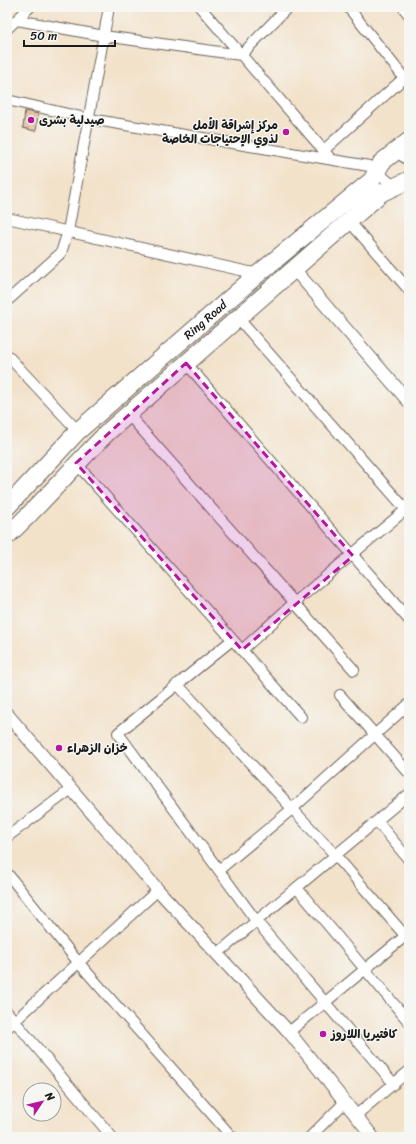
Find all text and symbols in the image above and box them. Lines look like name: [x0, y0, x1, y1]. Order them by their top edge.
scale bar: [24, 22, 115, 48]
text: 50 m: [30, 25, 57, 47]
place label: صيدلية بشرى: [39, 109, 105, 131]
place label: مركز إشراقة الأمل لذوي الإحتياجات الخاصة: [162, 114, 278, 150]
marker: صيدلية بشرى: [26, 115, 36, 125]
marker: مركز إشراقة الأمل لذوي الإحتياجات الخاصة: [281, 127, 291, 137]
street label: Ring Road: [179, 294, 233, 345]
place label: خزان الزهراء: [67, 737, 128, 759]
marker: خزان الزهراء: [54, 743, 64, 753]
place label: كافتيريا اللاروز: [330, 1023, 398, 1045]
marker: كافتيريا اللاروز: [318, 1029, 328, 1039]
north arrow: [22, 1082, 62, 1122]
text: N: [39, 1087, 60, 1105]

